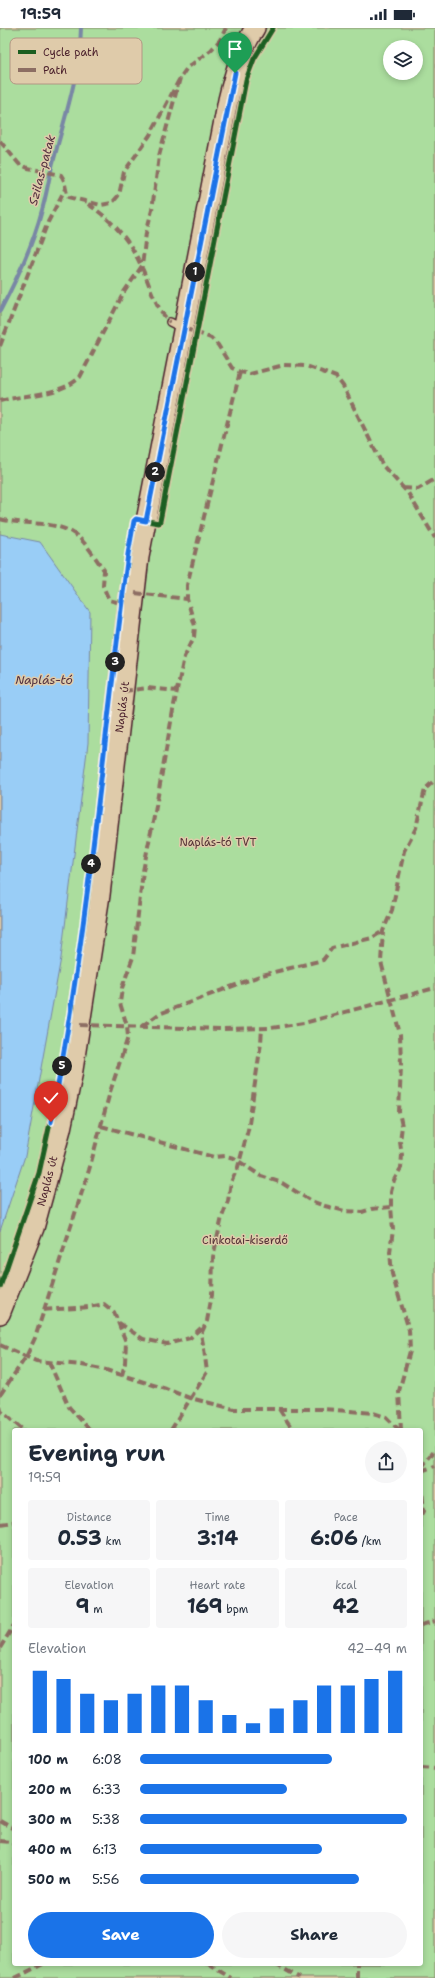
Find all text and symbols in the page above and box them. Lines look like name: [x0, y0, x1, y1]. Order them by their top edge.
text: 19:59: [20, 4, 61, 24]
pin: [218, 32, 252, 73]
legend: [10, 38, 142, 84]
icon: arrive: [224, 38, 246, 60]
map controls: [383, 40, 423, 80]
button: layers: [383, 40, 423, 80]
text: Cycle path: [43, 45, 99, 60]
text: Path: [43, 63, 67, 78]
water label: Szilas-patak: [25, 133, 59, 207]
pin: 1: [185, 262, 205, 282]
text: 1: [192, 264, 198, 279]
pin: 2: [145, 462, 165, 482]
text: 2: [151, 464, 159, 479]
pin: 3: [105, 652, 125, 672]
text: 3: [111, 654, 119, 669]
water label: Naplás-tó: [15, 672, 73, 688]
street label: Naplás út: [112, 680, 133, 734]
park label: Naplás-tó TVT: [180, 835, 257, 850]
pin: 4: [81, 854, 101, 874]
text: 4: [87, 856, 95, 871]
pin: 5: [52, 1056, 72, 1076]
text: 5: [59, 1058, 65, 1073]
pin: [34, 1081, 68, 1122]
icon: check: [40, 1087, 62, 1109]
street label: Naplás út: [34, 1154, 61, 1208]
park label: Cinkotai-kiserdő: [202, 1233, 288, 1248]
text: Evening run: [28, 1439, 165, 1468]
button: share: [365, 1441, 407, 1483]
text: 19:59: [28, 1469, 61, 1486]
text: Distance: [67, 1510, 112, 1525]
text: Time: [205, 1510, 230, 1525]
text: Pace: [334, 1510, 358, 1525]
text: 0.53: [57, 1525, 102, 1551]
text: 3:14: [197, 1525, 238, 1551]
text: 6:06: [310, 1525, 358, 1551]
text: km: [102, 1534, 121, 1549]
text: /km: [358, 1534, 381, 1549]
text: Elevation: [65, 1578, 114, 1593]
text: Heart rate: [189, 1578, 246, 1593]
text: kcal: [335, 1578, 357, 1593]
text: 9: [76, 1593, 90, 1619]
text: 169: [187, 1593, 222, 1619]
text: 42: [332, 1593, 359, 1619]
text: m: [90, 1602, 103, 1617]
text: bpm: [222, 1602, 248, 1617]
text: Elevation: [28, 1640, 86, 1657]
text: 42–49 m: [347, 1640, 407, 1657]
text: 100 m: [28, 1751, 68, 1768]
text: 6:08: [92, 1751, 122, 1768]
text: 200 m: [28, 1781, 71, 1798]
text: 6:33: [92, 1781, 121, 1798]
text: 300 m: [28, 1811, 72, 1828]
text: 5:38: [92, 1811, 120, 1828]
text: 400 m: [28, 1841, 72, 1858]
text: 6:13: [92, 1841, 117, 1858]
text: 500 m: [28, 1871, 71, 1888]
text: 5:56: [92, 1871, 120, 1888]
button: Save: [28, 1912, 214, 1958]
button: Share: [222, 1912, 407, 1958]

